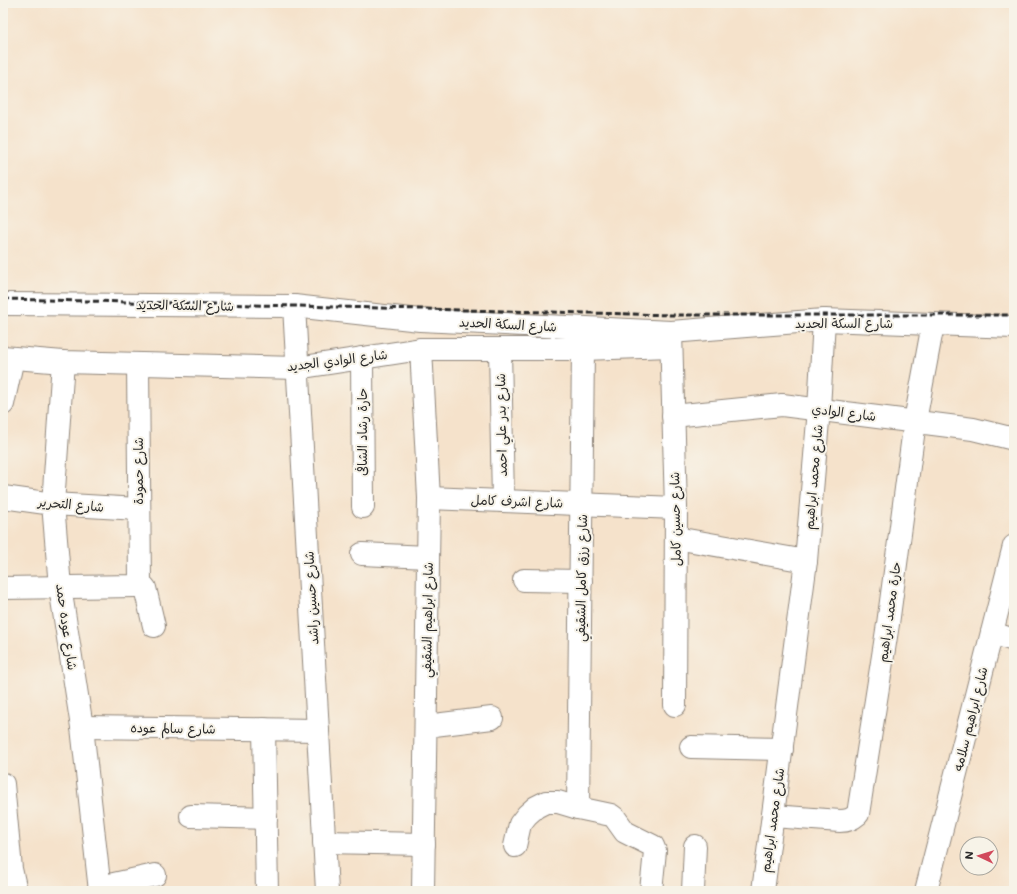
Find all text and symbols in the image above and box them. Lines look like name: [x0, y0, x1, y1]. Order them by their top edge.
street label: شارع السكة الحديد: [136, 295, 234, 316]
street label: شارع السكة الحديد: [459, 312, 557, 337]
street label: شارع السكة الحديد: [795, 314, 893, 333]
street label: شارع الوادي الجديد: [285, 345, 389, 376]
street label: شارع بدر علي احمد: [491, 373, 514, 477]
street label: حارة رشاد الشافى: [353, 388, 371, 476]
street label: شارع الوادي: [811, 399, 877, 426]
street label: شارع محمد ابراهيم: [799, 424, 829, 531]
street label: شارع حمودة: [129, 437, 148, 505]
street label: شارع حسين كامل: [665, 472, 686, 566]
street label: شارع اشرف كامل: [470, 490, 564, 513]
street label: شارع التحرير: [36, 492, 105, 517]
street label: شارع رزق كامل الشقيفي: [571, 514, 594, 642]
street label: شارع حسين راشد: [300, 551, 323, 645]
street label: حارة محمد ابراهيم: [873, 560, 907, 664]
street label: شارع ابراهيم الشقيفي: [417, 562, 440, 678]
street label: شارع عوده حمد: [51, 583, 82, 672]
street label: شارع ابراهيم سلامه: [948, 665, 994, 774]
street label: شارع سالم عوده: [130, 718, 216, 740]
street label: شارع محمد ابراهيم: [756, 766, 790, 874]
north arrow: [959, 836, 999, 876]
text: N: [961, 851, 976, 860]

